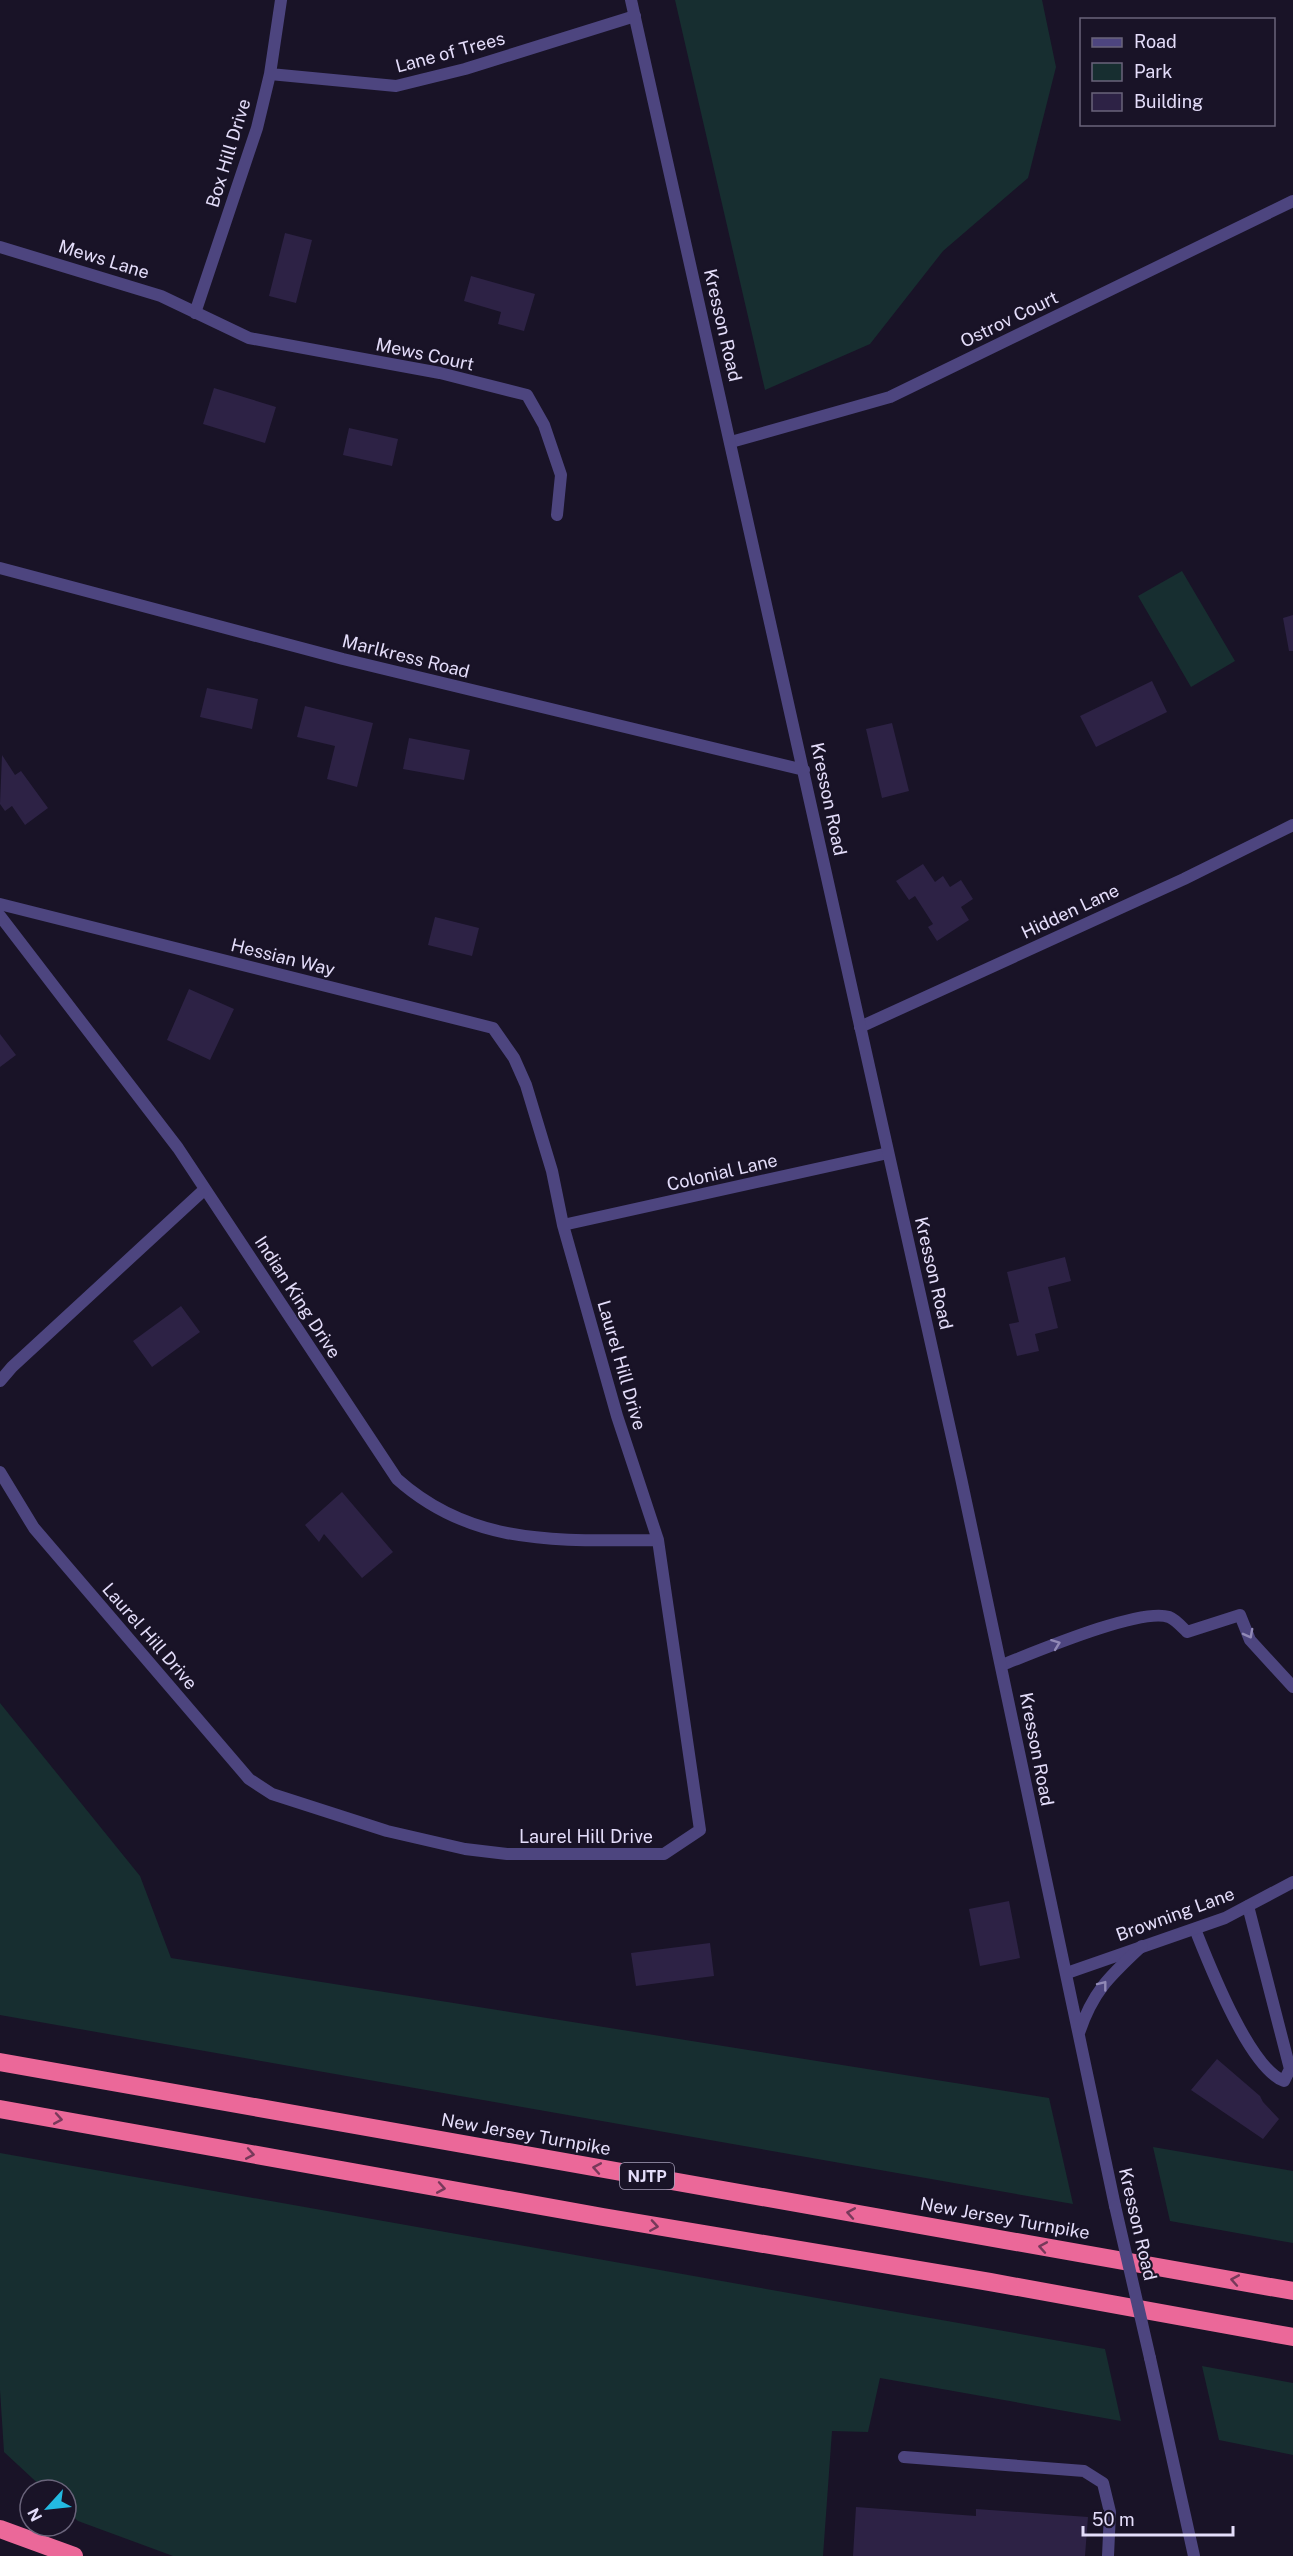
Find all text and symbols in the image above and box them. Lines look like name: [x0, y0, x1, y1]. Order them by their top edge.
legend: [1080, 18, 1275, 126]
street label: Lane of Trees: [393, 27, 507, 77]
text: Road: [1134, 31, 1177, 52]
text: Park: [1134, 61, 1172, 82]
text: Building: [1134, 91, 1203, 112]
street label: Box Hill Drive: [201, 96, 255, 210]
street label: Mews Lane: [56, 235, 152, 283]
street label: Kresson Road: [700, 267, 746, 383]
street label: Ostrov Court: [957, 286, 1061, 352]
street label: Mews Court: [374, 333, 476, 375]
street label: Marlkress Road: [340, 630, 472, 682]
street label: Kresson Road: [807, 741, 851, 857]
street label: Hidden Lane: [1018, 879, 1122, 943]
street label: Hessian Way: [229, 934, 338, 980]
street label: Colonial Lane: [665, 1149, 779, 1195]
street label: Kresson Road: [911, 1215, 957, 1331]
street label: Indian King Drive: [251, 1232, 345, 1362]
street label: Laurel Hill Drive: [593, 1298, 651, 1432]
street label: Laurel Hill Drive: [98, 1579, 202, 1693]
one-way arrow: [1242, 1628, 1253, 1638]
one-way arrow: [1050, 1639, 1061, 1651]
street label: Kresson Road: [1016, 1691, 1058, 1807]
street label: Laurel Hill Drive: [519, 1826, 653, 1847]
street label: Browning Lane: [1113, 1883, 1237, 1945]
one-way arrow: [1095, 1981, 1106, 1992]
street label: New Jersey Turnpike: [439, 2109, 613, 2159]
one-way arrow: [53, 2113, 62, 2125]
one-way arrow: [244, 2147, 254, 2160]
one-way arrow: [593, 2162, 602, 2174]
road number: NJTP: [620, 2163, 674, 2189]
street label: Kresson Road: [1115, 2166, 1161, 2282]
one-way arrow: [436, 2181, 446, 2194]
street label: New Jersey Turnpike: [918, 2193, 1092, 2243]
one-way arrow: [847, 2207, 856, 2219]
one-way arrow: [649, 2219, 659, 2232]
one-way arrow: [1039, 2241, 1048, 2253]
one-way arrow: [1231, 2275, 1240, 2287]
north arrow: [18, 2478, 78, 2538]
scale bar: [1083, 2499, 1233, 2537]
text: N: [24, 2505, 46, 2524]
text: 50 m: [1092, 2509, 1135, 2530]

